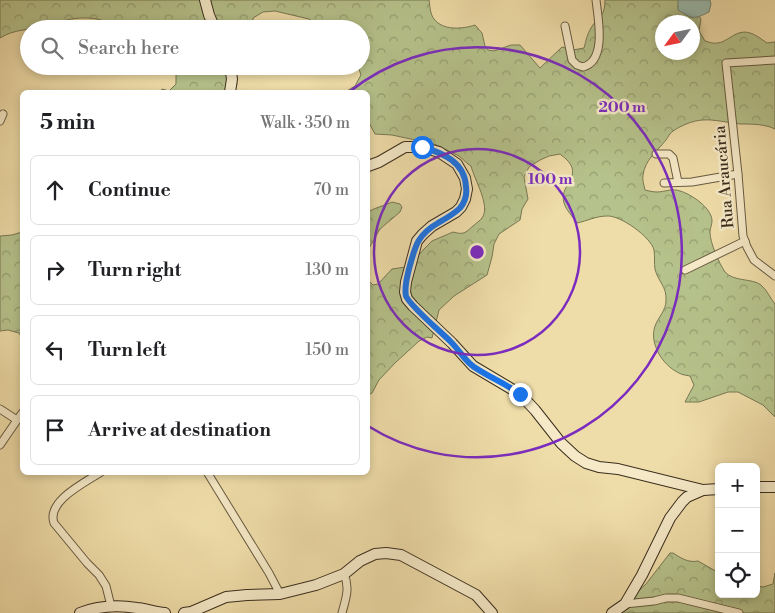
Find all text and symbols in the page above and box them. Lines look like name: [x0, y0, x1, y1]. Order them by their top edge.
north arrow: [655, 15, 700, 60]
search box: [20, 20, 370, 75]
icon: search: [38, 34, 66, 62]
text: Search here: [78, 36, 179, 60]
text: 200 m: [598, 98, 646, 117]
text: 5 min: [40, 110, 95, 136]
text: Walk · 350 m: [261, 113, 350, 133]
street label: Rua Araucária: [709, 124, 738, 229]
route start: [411, 136, 434, 159]
text: 100 m: [528, 170, 573, 189]
icon: ahead: [41, 176, 69, 204]
text: Continue: [88, 178, 171, 202]
text: 70 m: [313, 180, 349, 200]
centre of rings: [468, 243, 486, 261]
icon: right: [41, 256, 69, 284]
text: Turn right: [88, 258, 181, 282]
text: 130 m: [305, 260, 349, 280]
icon: left: [41, 336, 69, 364]
text: Turn left: [88, 338, 167, 362]
text: 150 m: [305, 340, 349, 360]
route end: [509, 383, 532, 406]
icon: arrive: [41, 416, 69, 444]
text: Arrive at destination: [88, 418, 271, 442]
map controls: [715, 463, 760, 598]
button: +: [715, 463, 760, 508]
button: −: [715, 508, 760, 553]
button: locate: [715, 553, 760, 598]

